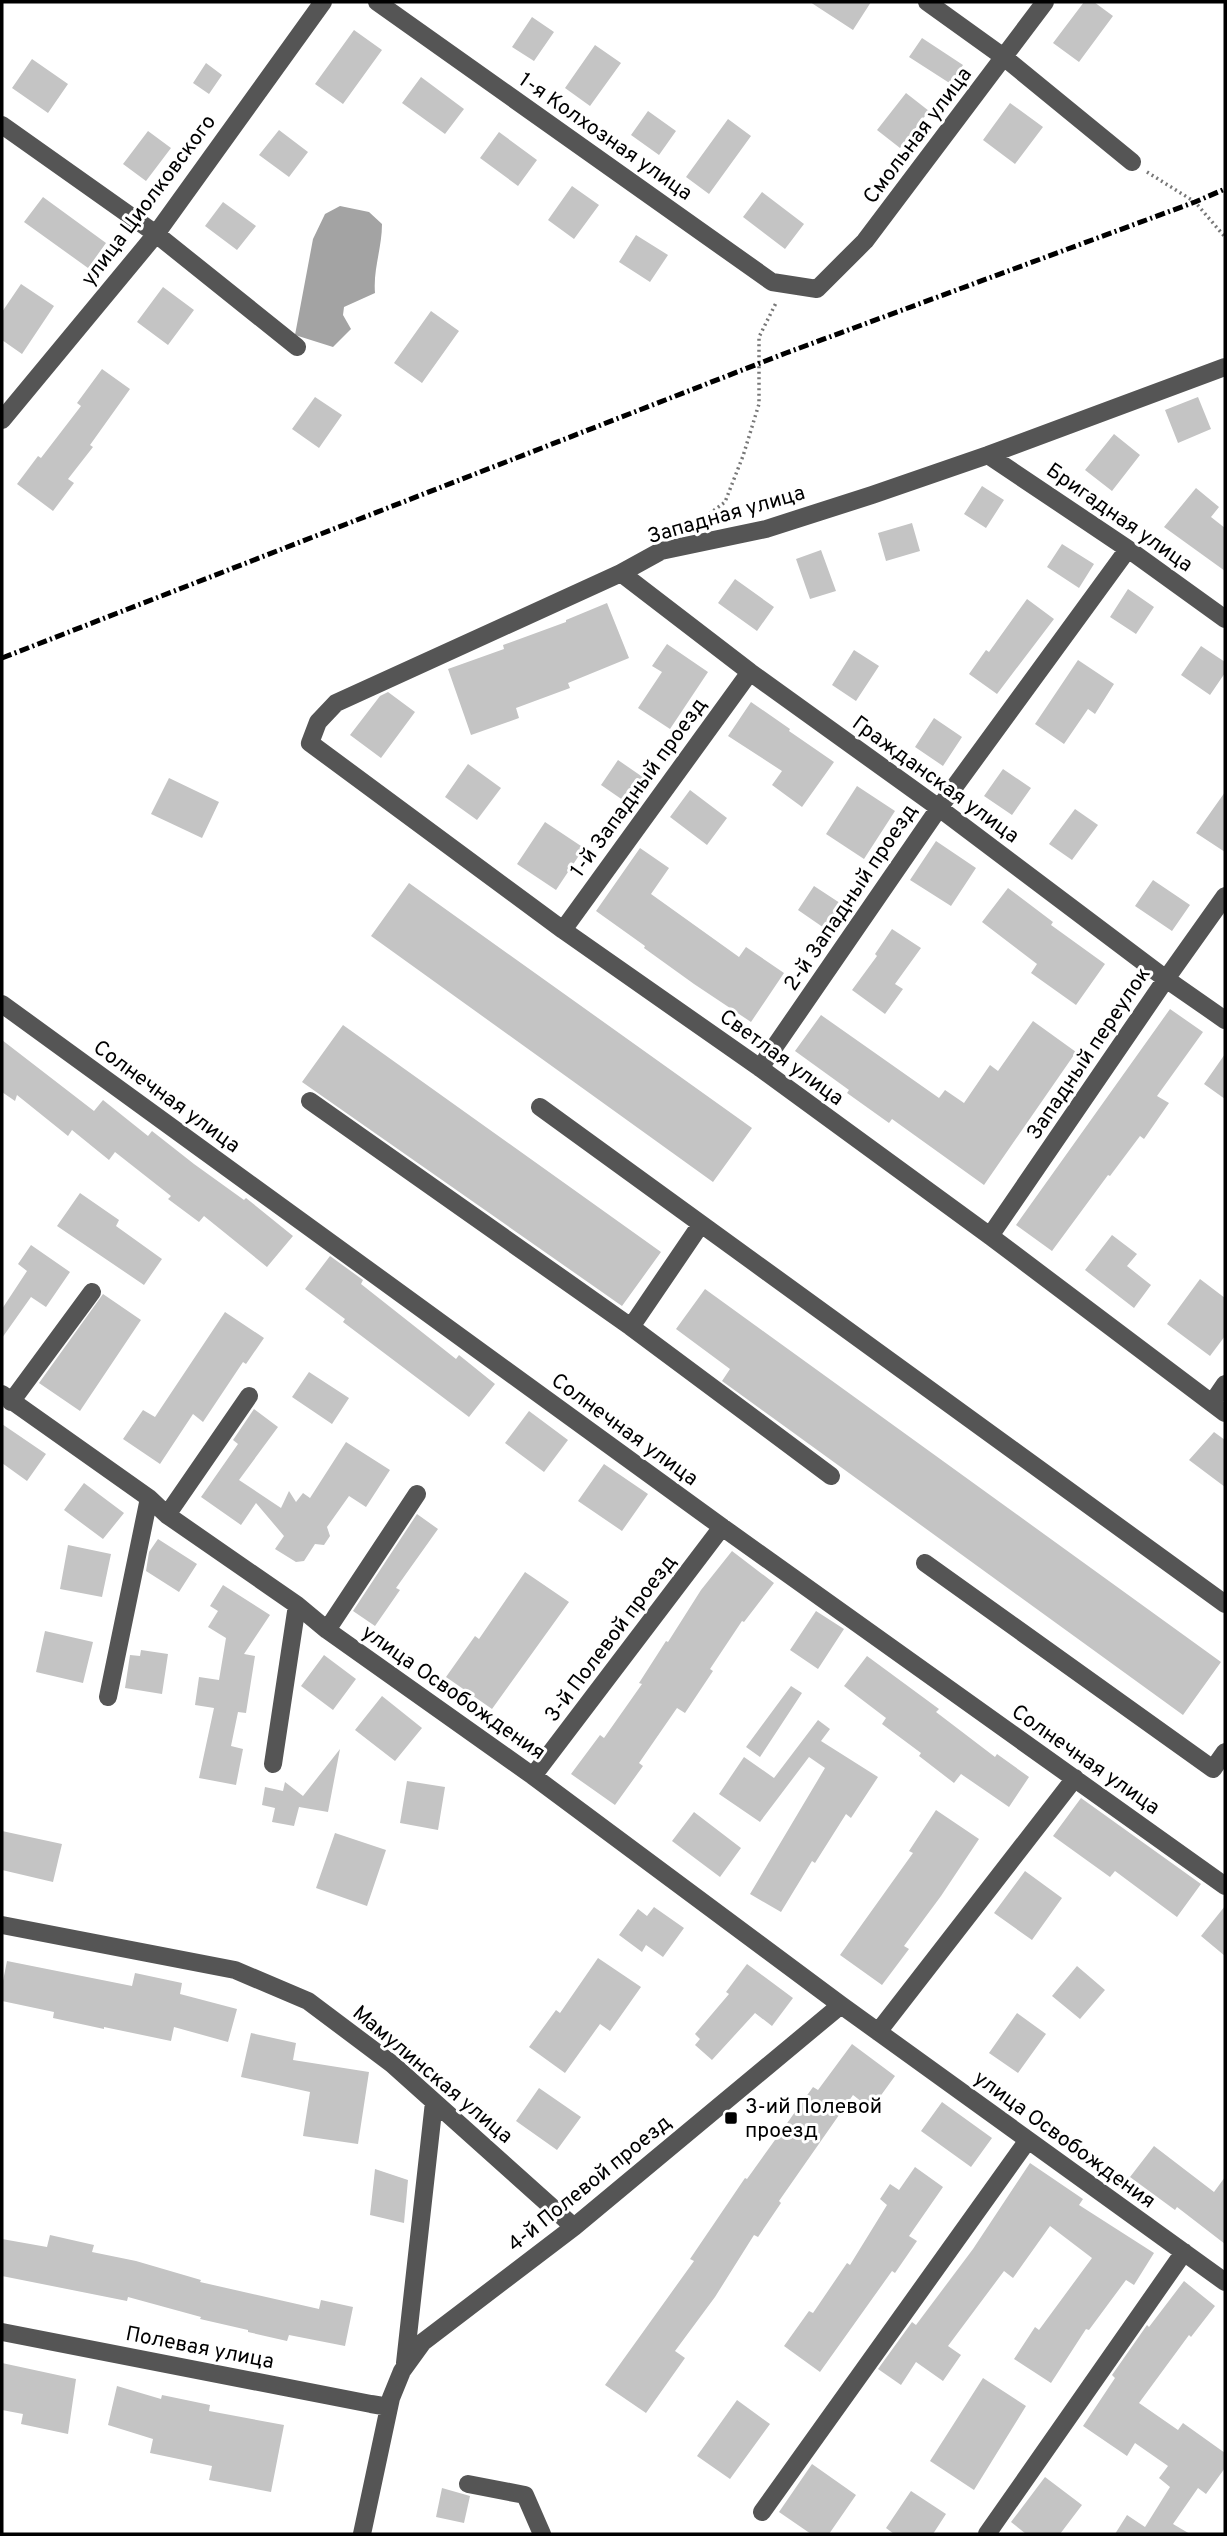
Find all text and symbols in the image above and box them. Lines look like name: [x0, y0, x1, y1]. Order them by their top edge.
street label: Смольная улица: [858, 62, 978, 210]
street label: 1-я Колхозная улица: [513, 67, 697, 207]
street label: улица Циолковского: [76, 110, 223, 292]
street label: Бригадная улица: [1040, 457, 1198, 579]
street label: Западная улица: [644, 480, 808, 551]
street label: 1-й Западный проезд: [565, 693, 714, 883]
street label: Гражданская улица: [846, 710, 1024, 850]
street label: 2-й Западный проезд: [779, 799, 924, 997]
street label: Западный переулок: [1021, 962, 1157, 1146]
street label: Светлая улица: [714, 1004, 849, 1112]
street label: Солнечная улица: [87, 1035, 245, 1160]
street label: Солнечная улица: [545, 1368, 703, 1493]
street label: 3-й Полевой проезд: [539, 1550, 683, 1728]
street label: улица Освобождения: [356, 1620, 550, 1767]
street label: Солнечная улица: [1006, 1699, 1165, 1822]
street label: Мамулинская улица: [346, 2000, 518, 2150]
street label: улица Освобождения: [968, 2065, 1160, 2215]
place label: 3-ий Полевой проезд: [745, 2094, 882, 2145]
street label: 4-й Полевой проезд: [503, 2110, 677, 2259]
marker: 3-ий Полевой проезд: [723, 2110, 739, 2126]
street label: Полевая улица: [123, 2321, 276, 2376]

